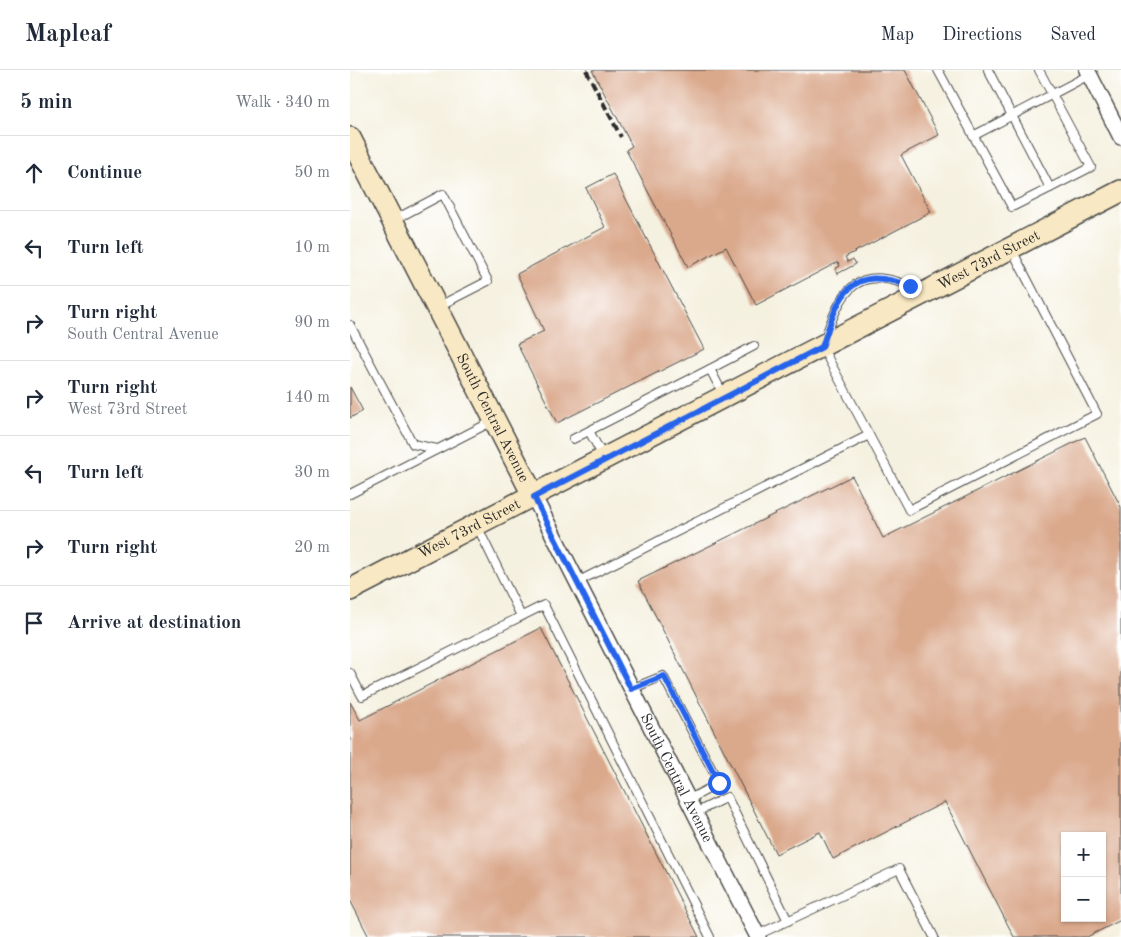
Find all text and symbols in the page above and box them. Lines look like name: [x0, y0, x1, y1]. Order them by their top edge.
text: Mapleaf: [25, 23, 111, 47]
text: Map: [881, 26, 914, 44]
text: Directions: [942, 26, 1022, 44]
text: Saved: [1050, 26, 1096, 44]
text: 5 min: [20, 92, 73, 113]
text: Walk · 340 m: [235, 95, 330, 111]
icon: ahead: [20, 159, 48, 187]
text: Continue: [67, 164, 142, 183]
text: 50 m: [294, 165, 330, 181]
street label: West 73rd Street: [936, 228, 1043, 293]
icon: left: [20, 234, 48, 262]
text: Turn left: [67, 239, 144, 258]
text: 10 m: [294, 240, 330, 256]
route end: [899, 275, 922, 298]
text: Turn right: [67, 304, 157, 323]
icon: right: [20, 309, 48, 337]
text: 90 m: [294, 315, 330, 331]
text: South Central Avenue: [67, 327, 219, 343]
street label: South Central Avenue: [453, 351, 531, 485]
text: Turn right: [67, 379, 157, 398]
icon: right: [20, 384, 48, 412]
text: 140 m: [285, 390, 330, 406]
text: West 73rd Street: [67, 402, 187, 418]
icon: left: [20, 459, 48, 487]
text: Turn left: [67, 464, 144, 483]
text: 30 m: [294, 465, 330, 481]
street label: West 73rd Street: [416, 497, 523, 562]
icon: right: [20, 534, 48, 562]
text: Turn right: [67, 539, 157, 558]
text: 20 m: [294, 540, 330, 556]
icon: arrive: [20, 609, 48, 637]
text: Arrive at destination: [67, 614, 241, 633]
street label: South Central Avenue: [637, 712, 715, 845]
route start: [708, 772, 731, 795]
map controls: [1061, 832, 1106, 922]
button: +: [1061, 832, 1106, 877]
button: −: [1061, 877, 1106, 922]

